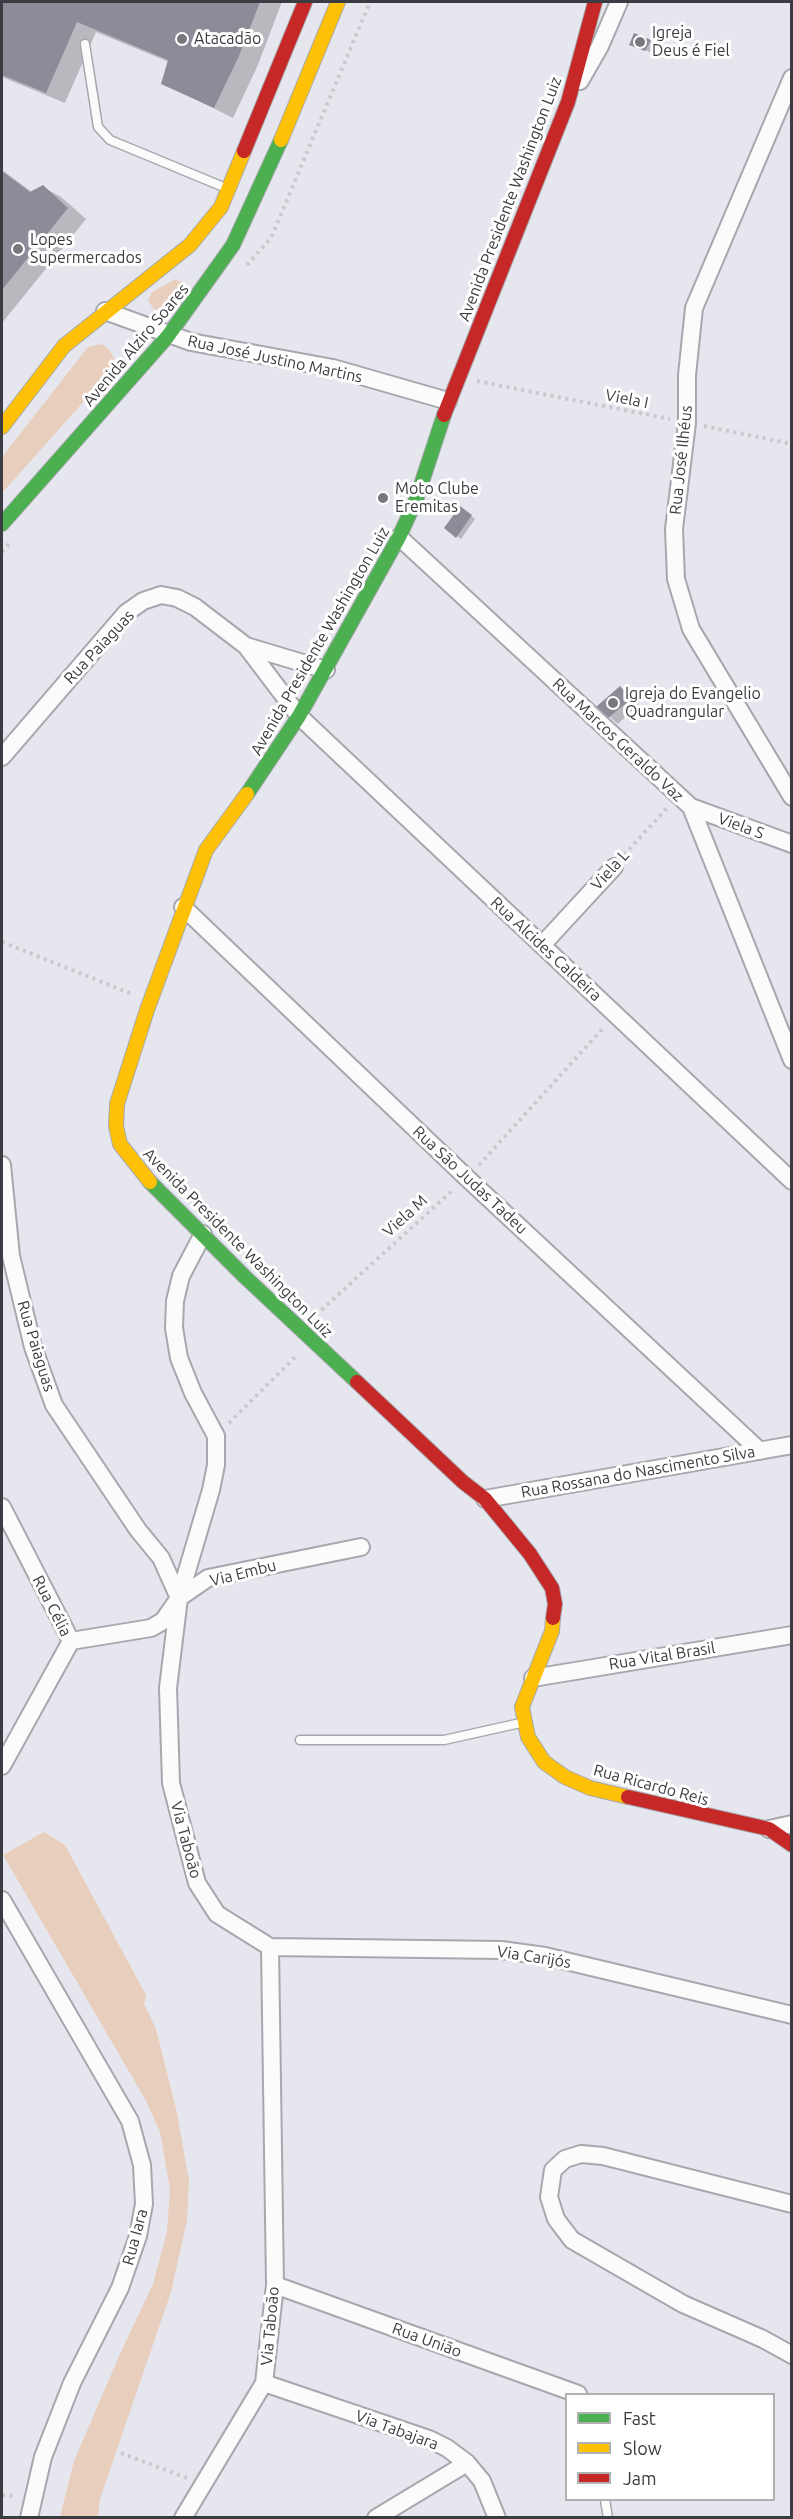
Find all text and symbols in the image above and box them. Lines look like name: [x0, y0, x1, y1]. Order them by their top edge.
place label: Igreja Deus é Fiel: [652, 23, 730, 61]
place label: Atacadão: [194, 29, 261, 49]
marker: Atacadão: [175, 32, 189, 46]
marker: Igreja Deus é Fiel: [633, 35, 647, 49]
street label: Avenida Presidente Washington Luiz: [454, 74, 566, 324]
place label: Lopes Supermercados: [30, 230, 142, 268]
marker: Lopes Supermercados: [11, 242, 25, 256]
street label: Avenida Alziro Soares: [79, 280, 193, 410]
street label: Rua José Justino Martins: [186, 331, 364, 387]
street label: Viela I: [604, 385, 650, 413]
street label: Rua José Ilhéus: [666, 404, 696, 516]
place label: Moto Clube Eremitas: [395, 479, 479, 517]
marker: Moto Clube Eremitas: [376, 491, 390, 505]
street label: Avenida Presidente Washington Luiz: [247, 523, 393, 759]
street label: Rua Paiaguas: [60, 606, 138, 688]
street label: Rua Marcos Geraldo Vaz: [548, 674, 688, 806]
place label: Igreja do Evangelio Quadrangular: [625, 684, 761, 722]
marker: Igreja do Evangelio Quadrangular: [606, 696, 620, 710]
street label: Viela S: [715, 809, 767, 843]
street label: Viela L: [587, 846, 633, 894]
street label: Rua Alcides Caldeira: [487, 893, 605, 1005]
street label: Rua São Judas Tadeu: [409, 1122, 531, 1238]
street label: Avenida Presidente Washington Luiz: [139, 1144, 337, 1342]
street label: Viela M: [379, 1191, 431, 1241]
street label: Rua Paiaguas: [13, 1298, 59, 1394]
street label: Rua Rossana do Nascimento Silva: [520, 1442, 756, 1502]
street label: Via Embu: [208, 1555, 278, 1591]
street label: Rua Célia: [28, 1572, 76, 1640]
street label: Rua Vital Brasil: [607, 1638, 717, 1674]
street label: Rua Ricardo Reis: [591, 1760, 711, 1810]
street label: Via Taboão: [166, 1799, 206, 1881]
street label: Via Carijós: [496, 1942, 572, 1972]
street label: Rua Iara: [118, 2207, 152, 2267]
street label: Via Taboão: [257, 2286, 283, 2366]
street label: Rua União: [390, 2319, 464, 2361]
legend: [565, 2393, 775, 2501]
street label: Via Tabajara: [353, 2406, 441, 2454]
text: Fast: [623, 2408, 656, 2428]
text: Slow: [623, 2438, 662, 2458]
text: Jam: [623, 2468, 657, 2488]

